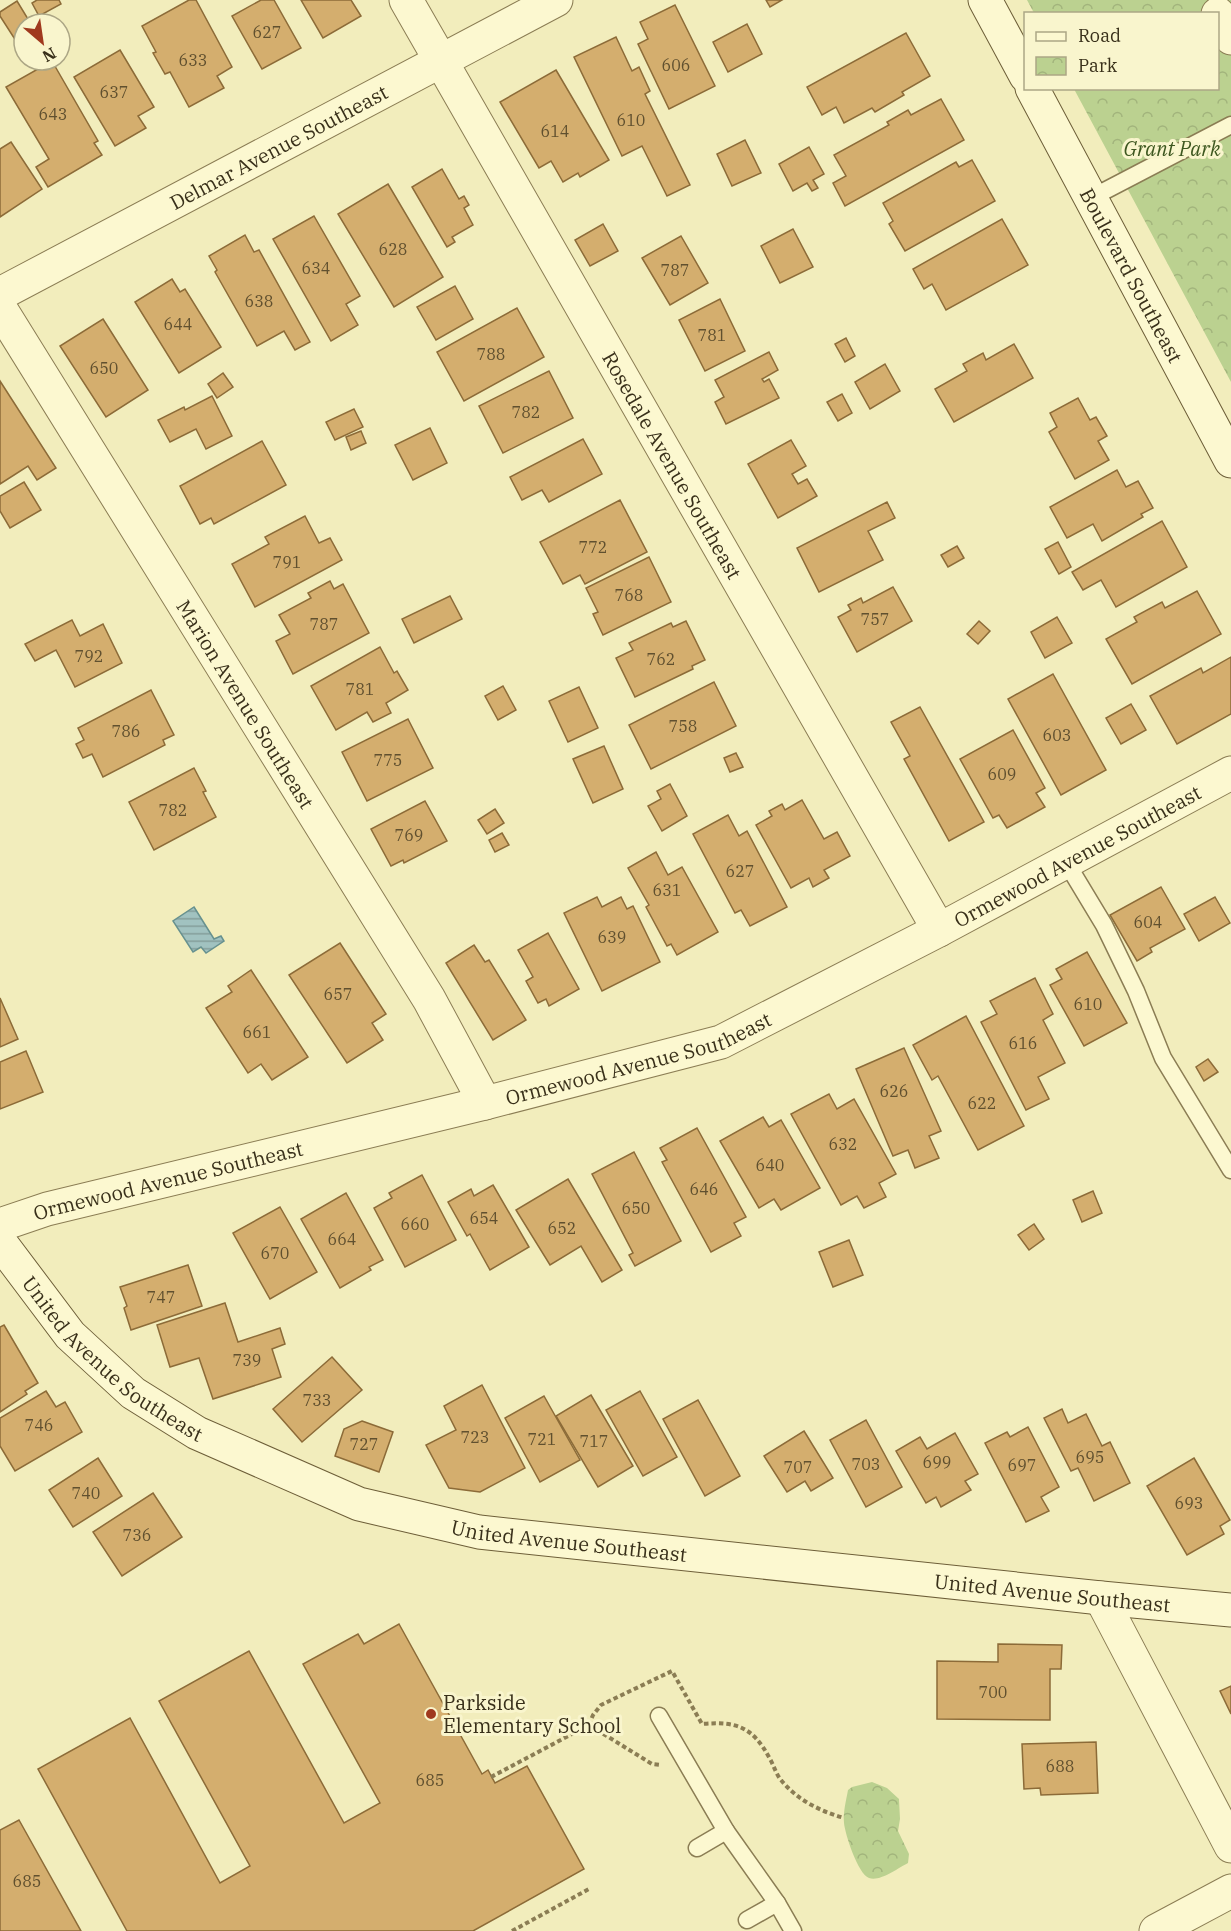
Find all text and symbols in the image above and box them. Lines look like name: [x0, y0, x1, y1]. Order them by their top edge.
north arrow: [12, 12, 72, 72]
legend: [1024, 12, 1219, 90]
house number: 627: [253, 22, 281, 42]
text: Road: [1078, 24, 1121, 47]
text: N: [39, 43, 60, 67]
house number: 633: [179, 50, 207, 70]
text: Park: [1078, 54, 1118, 77]
house number: 606: [662, 55, 690, 75]
street label: Delmar Avenue Southeast: [165, 78, 392, 215]
house number: 637: [100, 82, 128, 102]
house number: 643: [39, 104, 67, 124]
house number: 610: [617, 110, 645, 130]
house number: 614: [541, 121, 569, 141]
park label: Grant Park: [1123, 135, 1221, 162]
street label: Boulevard Southeast: [1074, 183, 1189, 367]
house number: 628: [379, 239, 407, 259]
house number: 634: [302, 258, 330, 278]
house number: 787: [661, 260, 689, 280]
house number: 638: [245, 291, 273, 311]
house number: 644: [164, 314, 192, 334]
house number: 781: [698, 325, 726, 345]
house number: 788: [477, 344, 505, 364]
street label: Rosedale Avenue Southeast: [597, 346, 748, 584]
house number: 650: [90, 358, 118, 378]
house number: 782: [512, 402, 540, 422]
house number: 772: [579, 537, 607, 557]
house number: 791: [273, 552, 301, 572]
house number: 768: [615, 585, 643, 605]
street label: Marion Avenue Southeast: [171, 595, 321, 813]
house number: 757: [861, 609, 889, 629]
house number: 787: [310, 614, 338, 634]
house number: 792: [75, 646, 103, 666]
house number: 762: [647, 649, 675, 669]
house number: 781: [346, 679, 374, 699]
house number: 758: [669, 716, 697, 736]
house number: 786: [112, 721, 140, 741]
house number: 603: [1043, 725, 1071, 745]
house number: 775: [374, 750, 402, 770]
house number: 609: [988, 764, 1016, 784]
street label: Ormewood Avenue Southeast: [949, 778, 1205, 933]
house number: 782: [159, 800, 187, 820]
house number: 769: [395, 825, 423, 845]
house number: 627: [726, 861, 754, 881]
house number: 631: [653, 880, 681, 900]
house number: 604: [1134, 912, 1162, 932]
house number: 639: [598, 927, 626, 947]
house number: 657: [324, 984, 352, 1004]
house number: 610: [1074, 994, 1102, 1014]
street label: Ormewood Avenue Southeast: [502, 1005, 775, 1111]
house number: 661: [243, 1022, 271, 1042]
house number: 616: [1009, 1033, 1037, 1053]
house number: 626: [880, 1081, 908, 1101]
house number: 622: [968, 1093, 996, 1113]
street label: Ormewood Avenue Southeast: [29, 1134, 306, 1226]
house number: 632: [829, 1134, 857, 1154]
house number: 640: [756, 1155, 784, 1175]
house number: 646: [690, 1179, 718, 1199]
house number: 650: [622, 1198, 650, 1218]
house number: 654: [470, 1208, 498, 1228]
house number: 660: [401, 1214, 429, 1234]
house number: 652: [548, 1218, 576, 1238]
house number: 664: [328, 1229, 356, 1249]
house number: 670: [261, 1243, 289, 1263]
street label: United Avenue Southeast: [17, 1270, 207, 1447]
house number: 747: [147, 1287, 175, 1307]
house number: 739: [233, 1350, 261, 1370]
house number: 733: [303, 1390, 331, 1410]
house number: 746: [25, 1415, 53, 1435]
house number: 723: [461, 1427, 489, 1447]
house number: 721: [528, 1429, 556, 1449]
house number: 717: [580, 1431, 608, 1451]
house number: 727: [350, 1434, 378, 1454]
house number: 695: [1076, 1447, 1104, 1467]
house number: 699: [923, 1452, 951, 1472]
house number: 703: [852, 1454, 880, 1474]
house number: 697: [1008, 1455, 1036, 1475]
house number: 707: [784, 1457, 812, 1477]
house number: 740: [72, 1483, 100, 1503]
house number: 693: [1175, 1493, 1203, 1513]
street label: United Avenue Southeast: [449, 1512, 688, 1567]
house number: 736: [123, 1525, 151, 1545]
street label: United Avenue Southeast: [933, 1567, 1171, 1618]
house number: 700: [979, 1682, 1007, 1702]
place label: Parkside Elementary School: [443, 1689, 621, 1739]
marker: Parkside Elementary School: [424, 1707, 438, 1721]
house number: 688: [1046, 1756, 1074, 1776]
house number: 685: [416, 1770, 444, 1790]
house number: 685: [13, 1871, 41, 1891]

